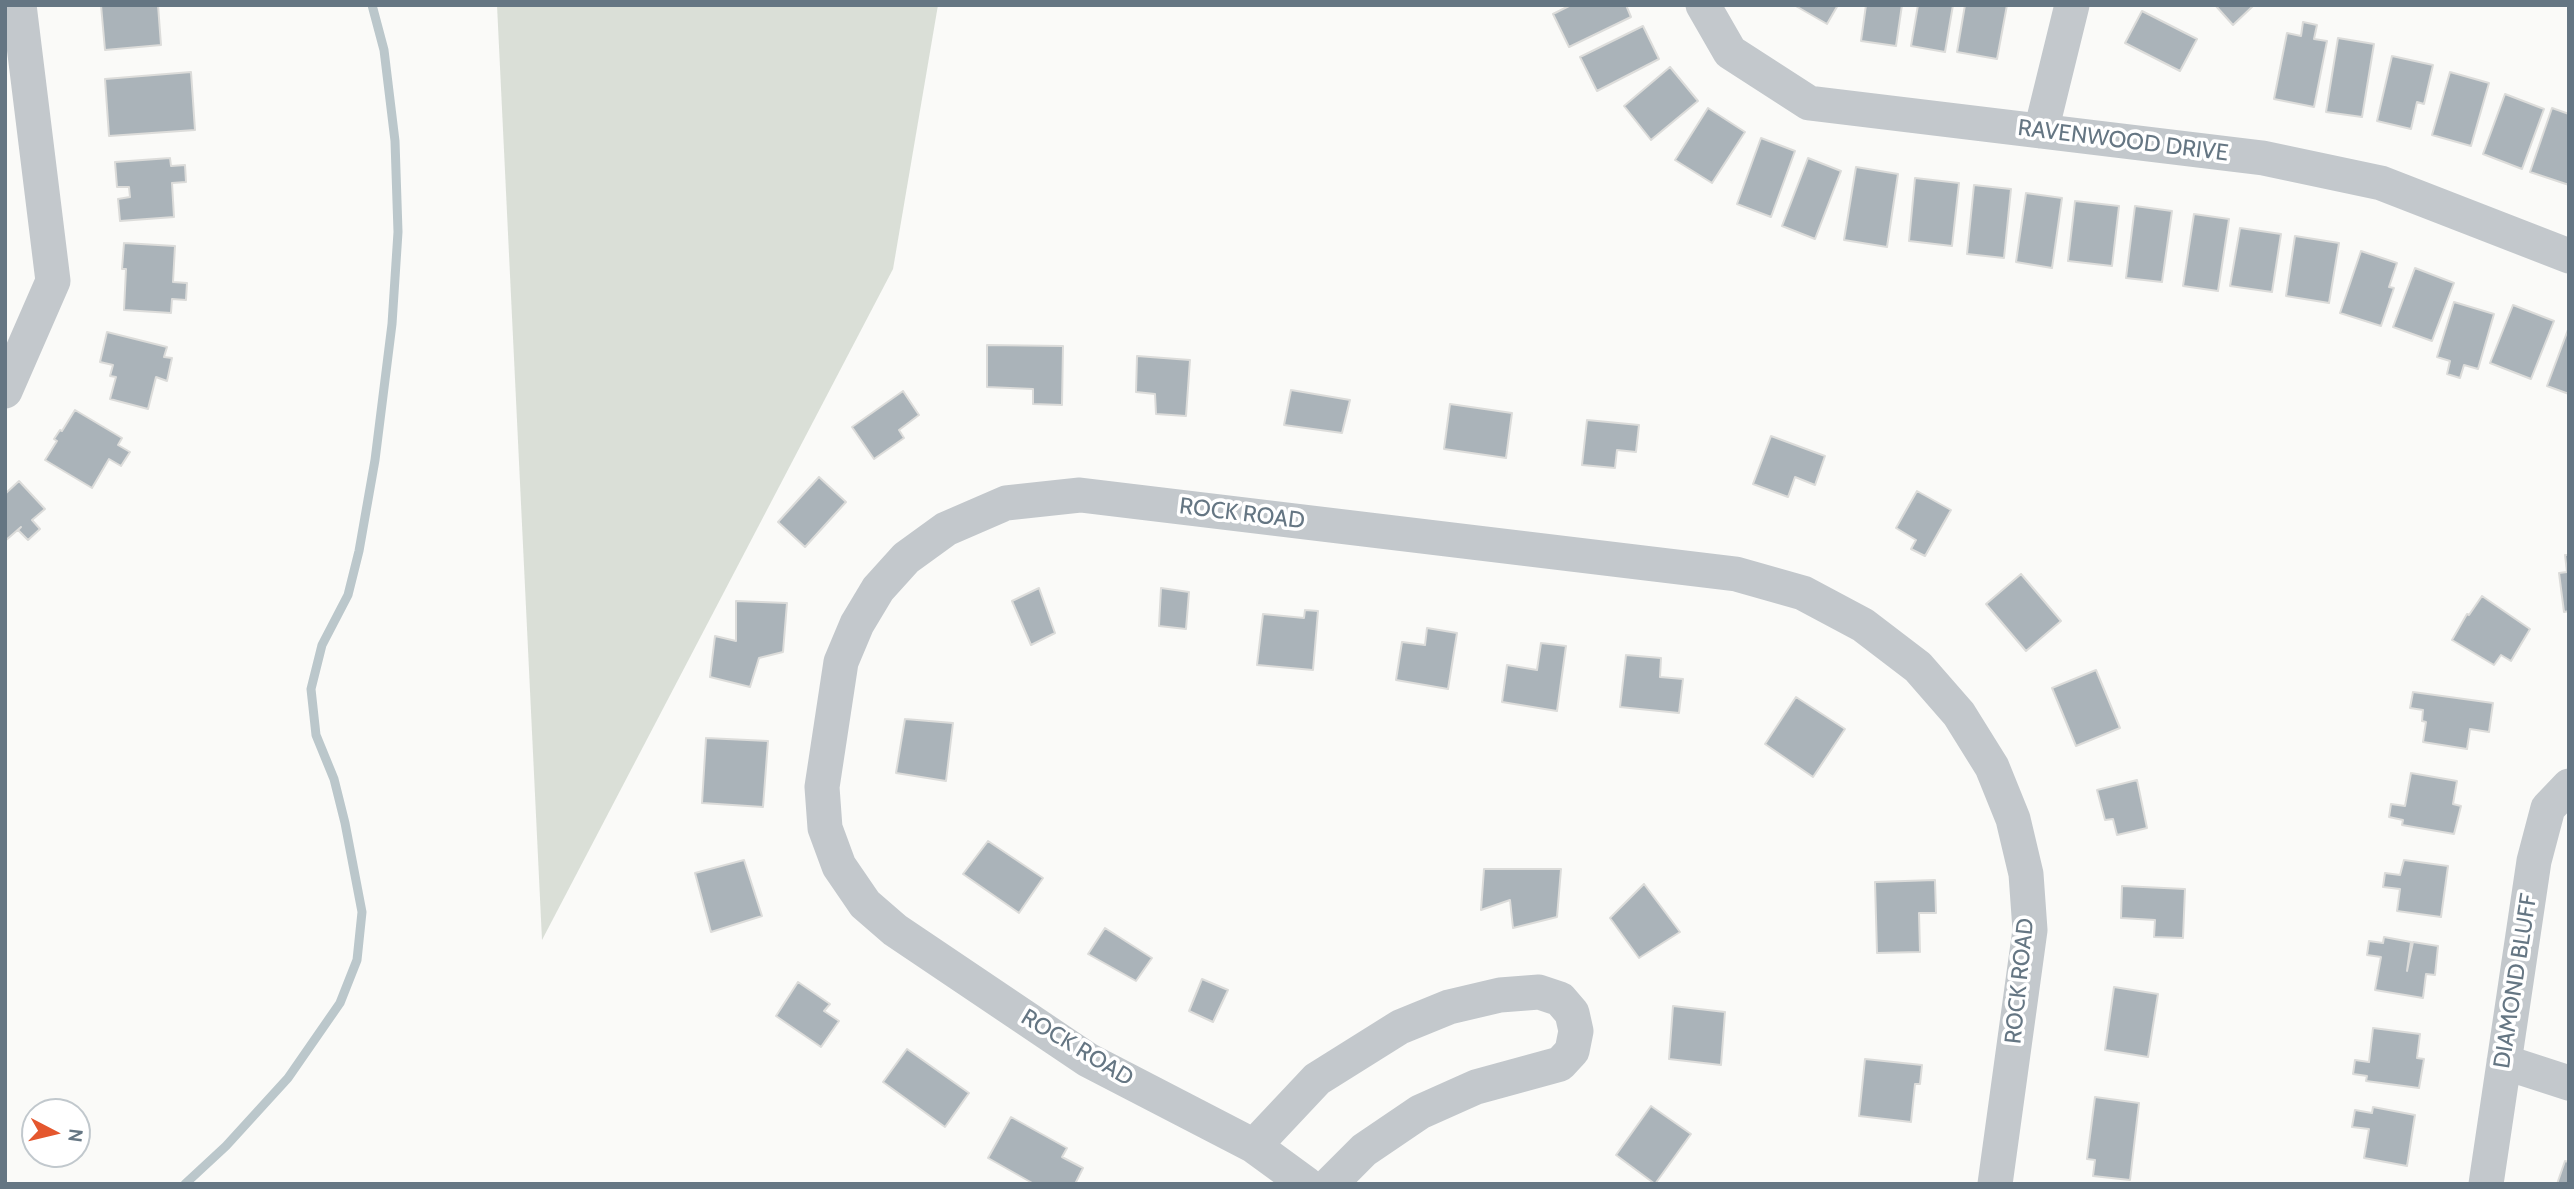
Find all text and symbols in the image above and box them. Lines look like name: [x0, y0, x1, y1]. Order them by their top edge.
street label: RAVENWOOD DRIVE: [2016, 114, 2230, 168]
street label: ROCK ROAD: [1178, 493, 1306, 535]
street label: DIAMOND BLUFF: [2489, 892, 2543, 1070]
street label: ROCK ROAD: [2000, 917, 2040, 1045]
street label: ROCK ROAD: [1016, 1004, 1138, 1092]
north arrow: [21, 1098, 91, 1168]
text: N: [63, 1127, 88, 1143]

